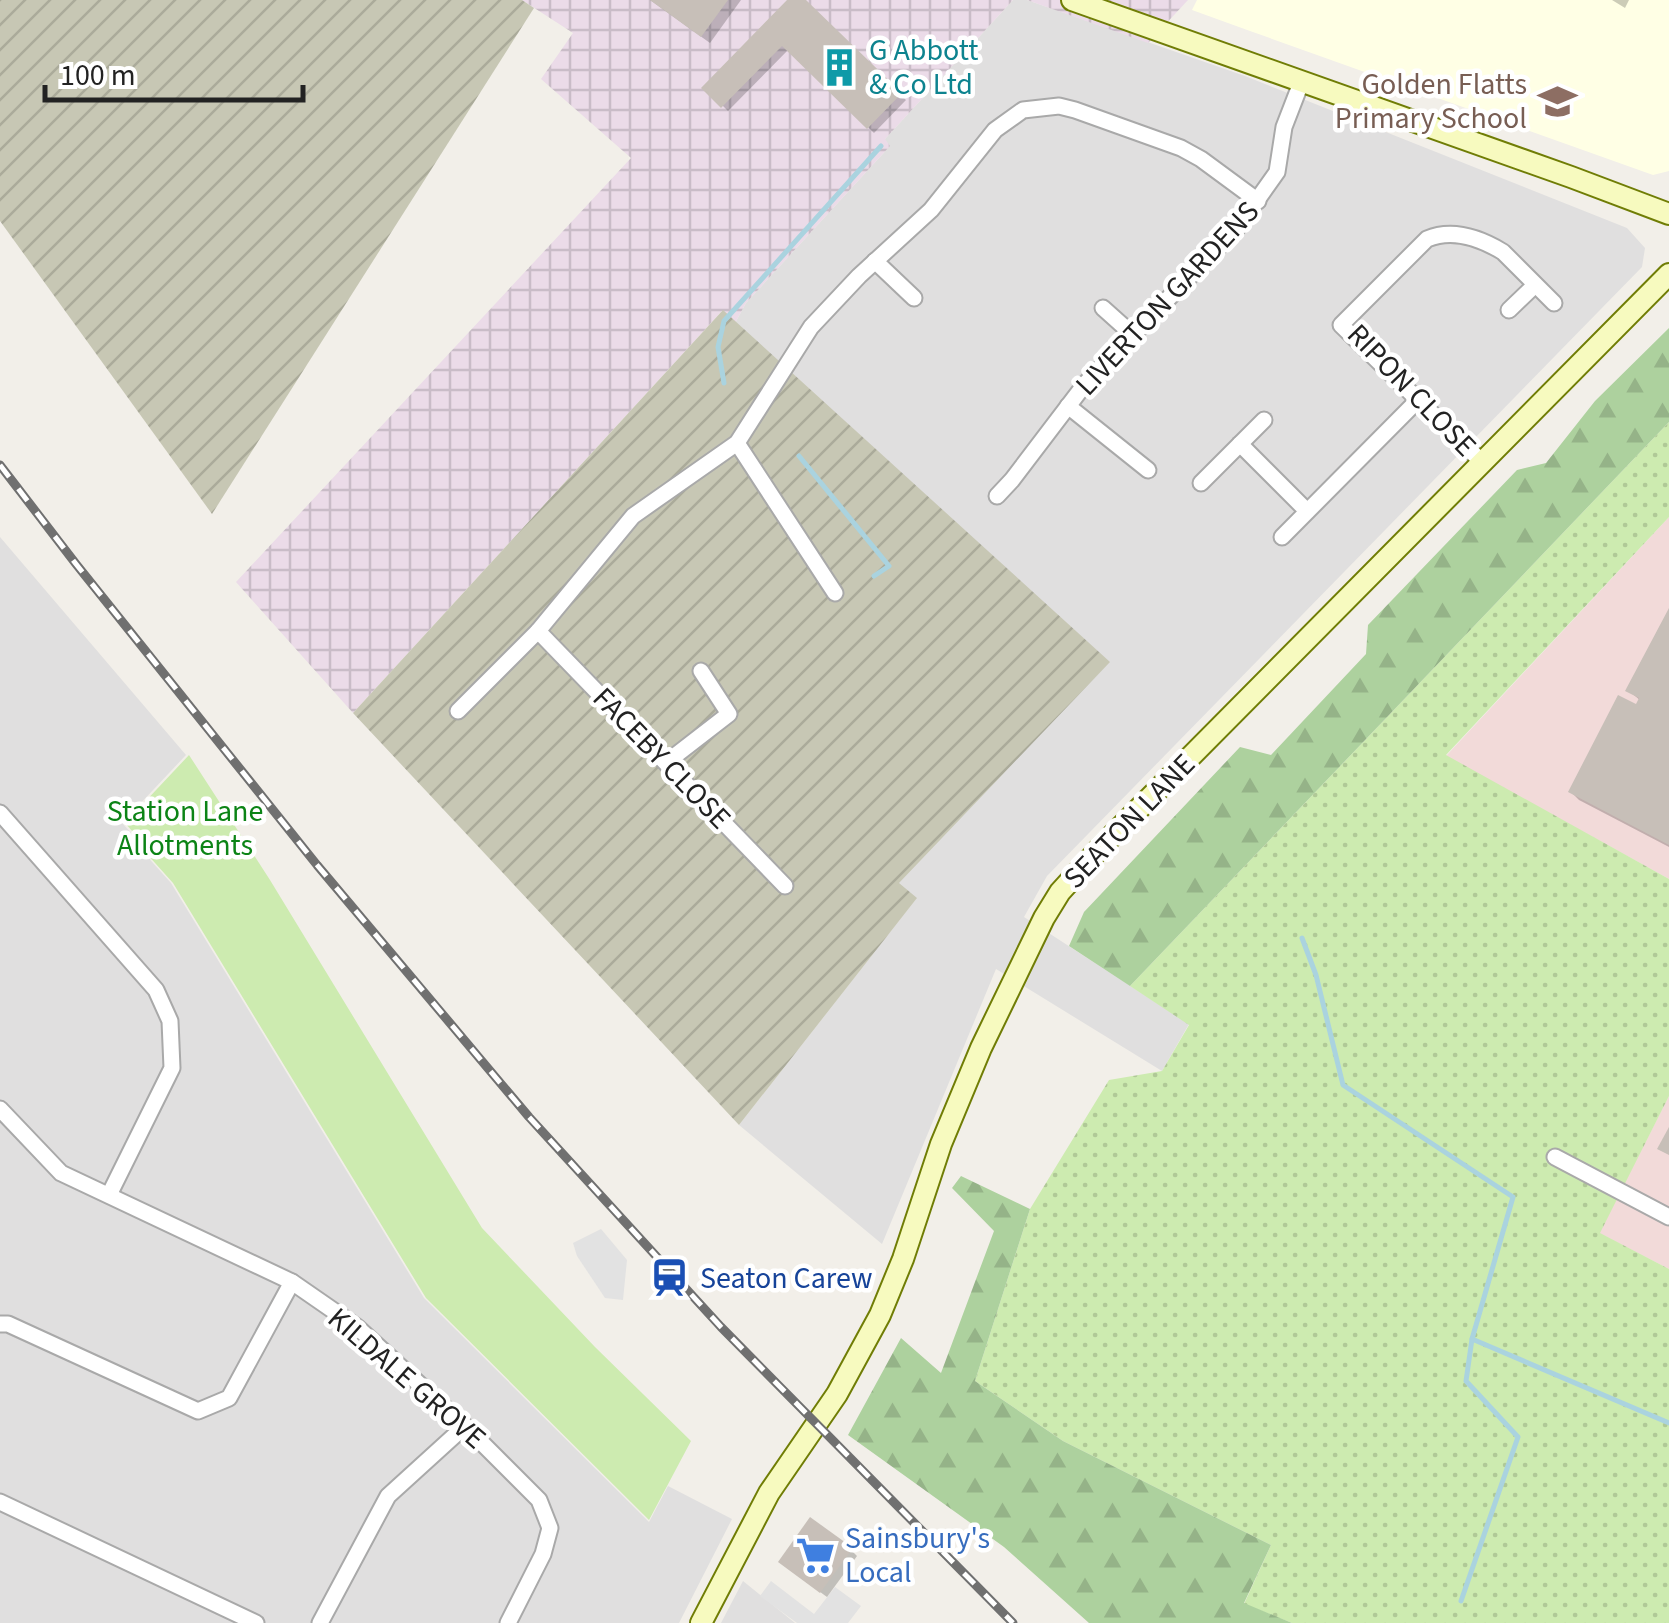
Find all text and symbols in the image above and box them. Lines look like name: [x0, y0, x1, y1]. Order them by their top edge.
place label: G Abbott & Co Ltd: [869, 29, 978, 106]
scale bar: [45, 40, 302, 102]
building icon: G Abbott & Co Ltd: [818, 46, 860, 88]
text: 100 m: [60, 54, 136, 97]
place label: Golden Flatts Primary School: [1335, 63, 1527, 140]
school or university icon: Golden Flatts Primary School: [1536, 80, 1578, 122]
street label: LIVERTON GARDENS: [1066, 191, 1269, 405]
street label: RIPON CLOSE: [1337, 314, 1486, 466]
street label: FACEBY CLOSE: [583, 678, 741, 839]
street label: SEATON LANE: [1054, 744, 1205, 899]
park label: Station Lane Allotments: [107, 790, 263, 867]
station icon: Seaton Carew: [649, 1257, 691, 1299]
place label: Seaton Carew: [700, 1257, 873, 1300]
street label: KILDALE GROVE: [318, 1297, 495, 1459]
place label: Sainsbury's Local: [845, 1517, 990, 1594]
supermarket icon: Sainsbury's Local: [794, 1534, 836, 1576]

